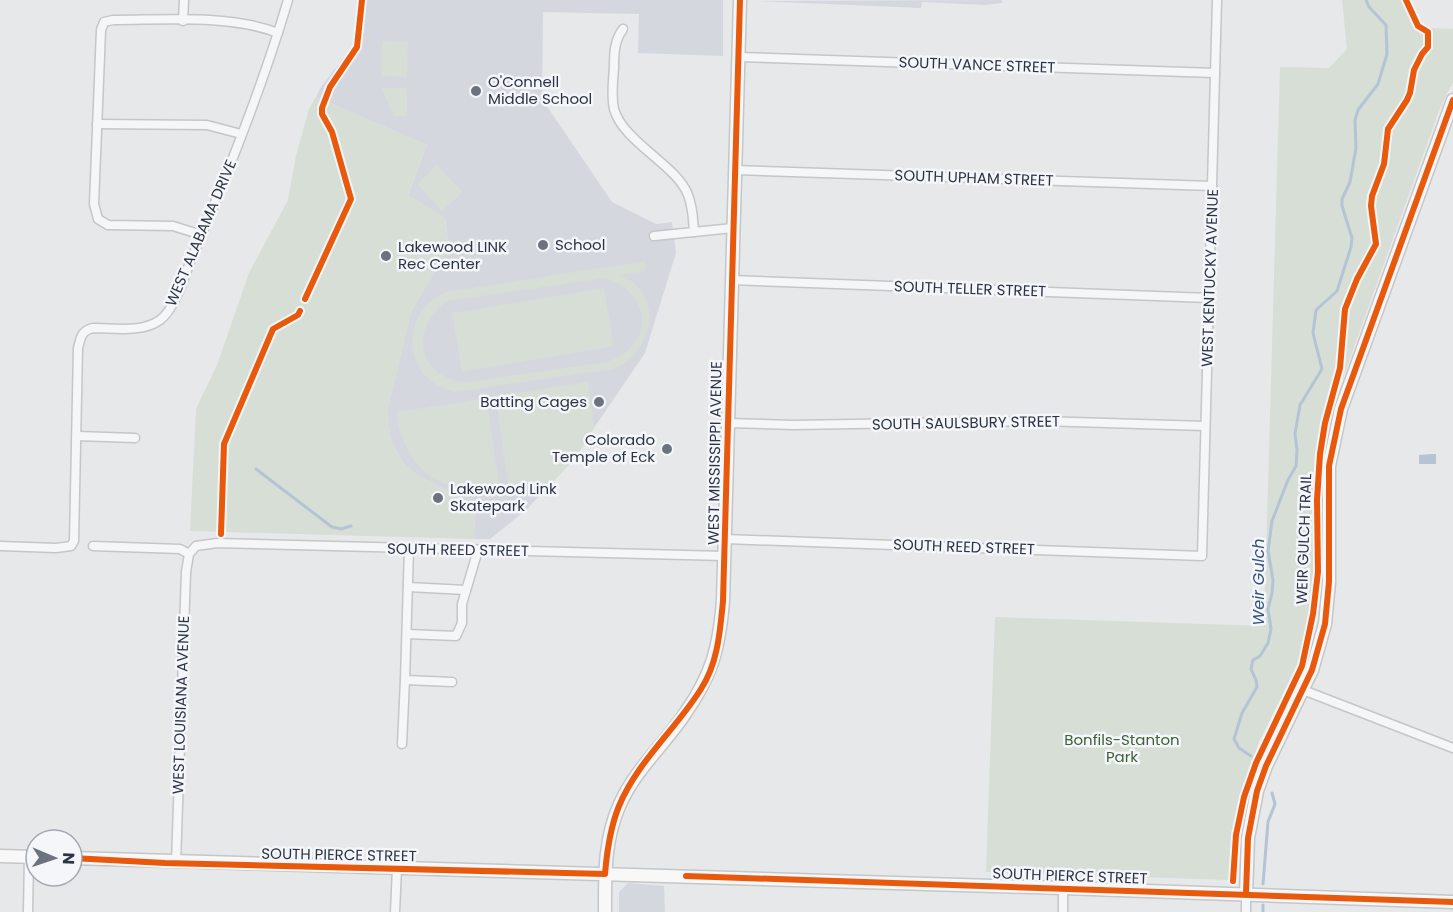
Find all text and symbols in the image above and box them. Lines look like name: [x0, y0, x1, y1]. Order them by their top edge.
street label: SOUTH VANCE STREET: [898, 51, 1056, 78]
place label: O'Connell Middle School: [488, 71, 592, 109]
marker: O'Connell Middle School: [469, 84, 483, 98]
street label: WEST ALABAMA DRIVE: [160, 156, 241, 309]
street label: SOUTH UPHAM STREET: [894, 164, 1054, 191]
street label: WEST KENTUCKY AVENUE: [1196, 188, 1223, 367]
place label: School: [555, 234, 605, 255]
place label: Lakewood LINK Rec Center: [398, 236, 507, 274]
marker: School: [536, 238, 550, 252]
marker: Lakewood LINK Rec Center: [379, 249, 393, 263]
street label: SOUTH TELLER STREET: [894, 275, 1047, 302]
street label: WEST MISSISSIPPI AVENUE: [702, 361, 727, 545]
place label: Batting Cages: [480, 391, 587, 412]
marker: Batting Cages: [592, 395, 606, 409]
street label: SOUTH SAULSBURY STREET: [872, 410, 1060, 435]
place label: Colorado Temple of Eck: [552, 429, 655, 467]
marker: Colorado Temple of Eck: [660, 442, 674, 456]
street label: WEIR GULCH TRAIL: [1291, 473, 1316, 605]
place label: Lakewood Link Skatepark: [450, 478, 557, 516]
marker: Lakewood Link Skatepark: [431, 491, 445, 505]
street label: SOUTH REED STREET: [893, 534, 1035, 559]
street label: SOUTH REED STREET: [387, 538, 529, 561]
water label: Weir Gulch: [1247, 539, 1270, 625]
street label: WEST LOUISIANA AVENUE: [167, 615, 194, 795]
park label: Bonfils-Stanton Park: [1064, 729, 1180, 767]
north arrow: [24, 828, 84, 888]
street label: SOUTH PIERCE STREET: [261, 843, 417, 866]
text: N: [57, 852, 80, 865]
street label: SOUTH PIERCE STREET: [992, 862, 1148, 889]

